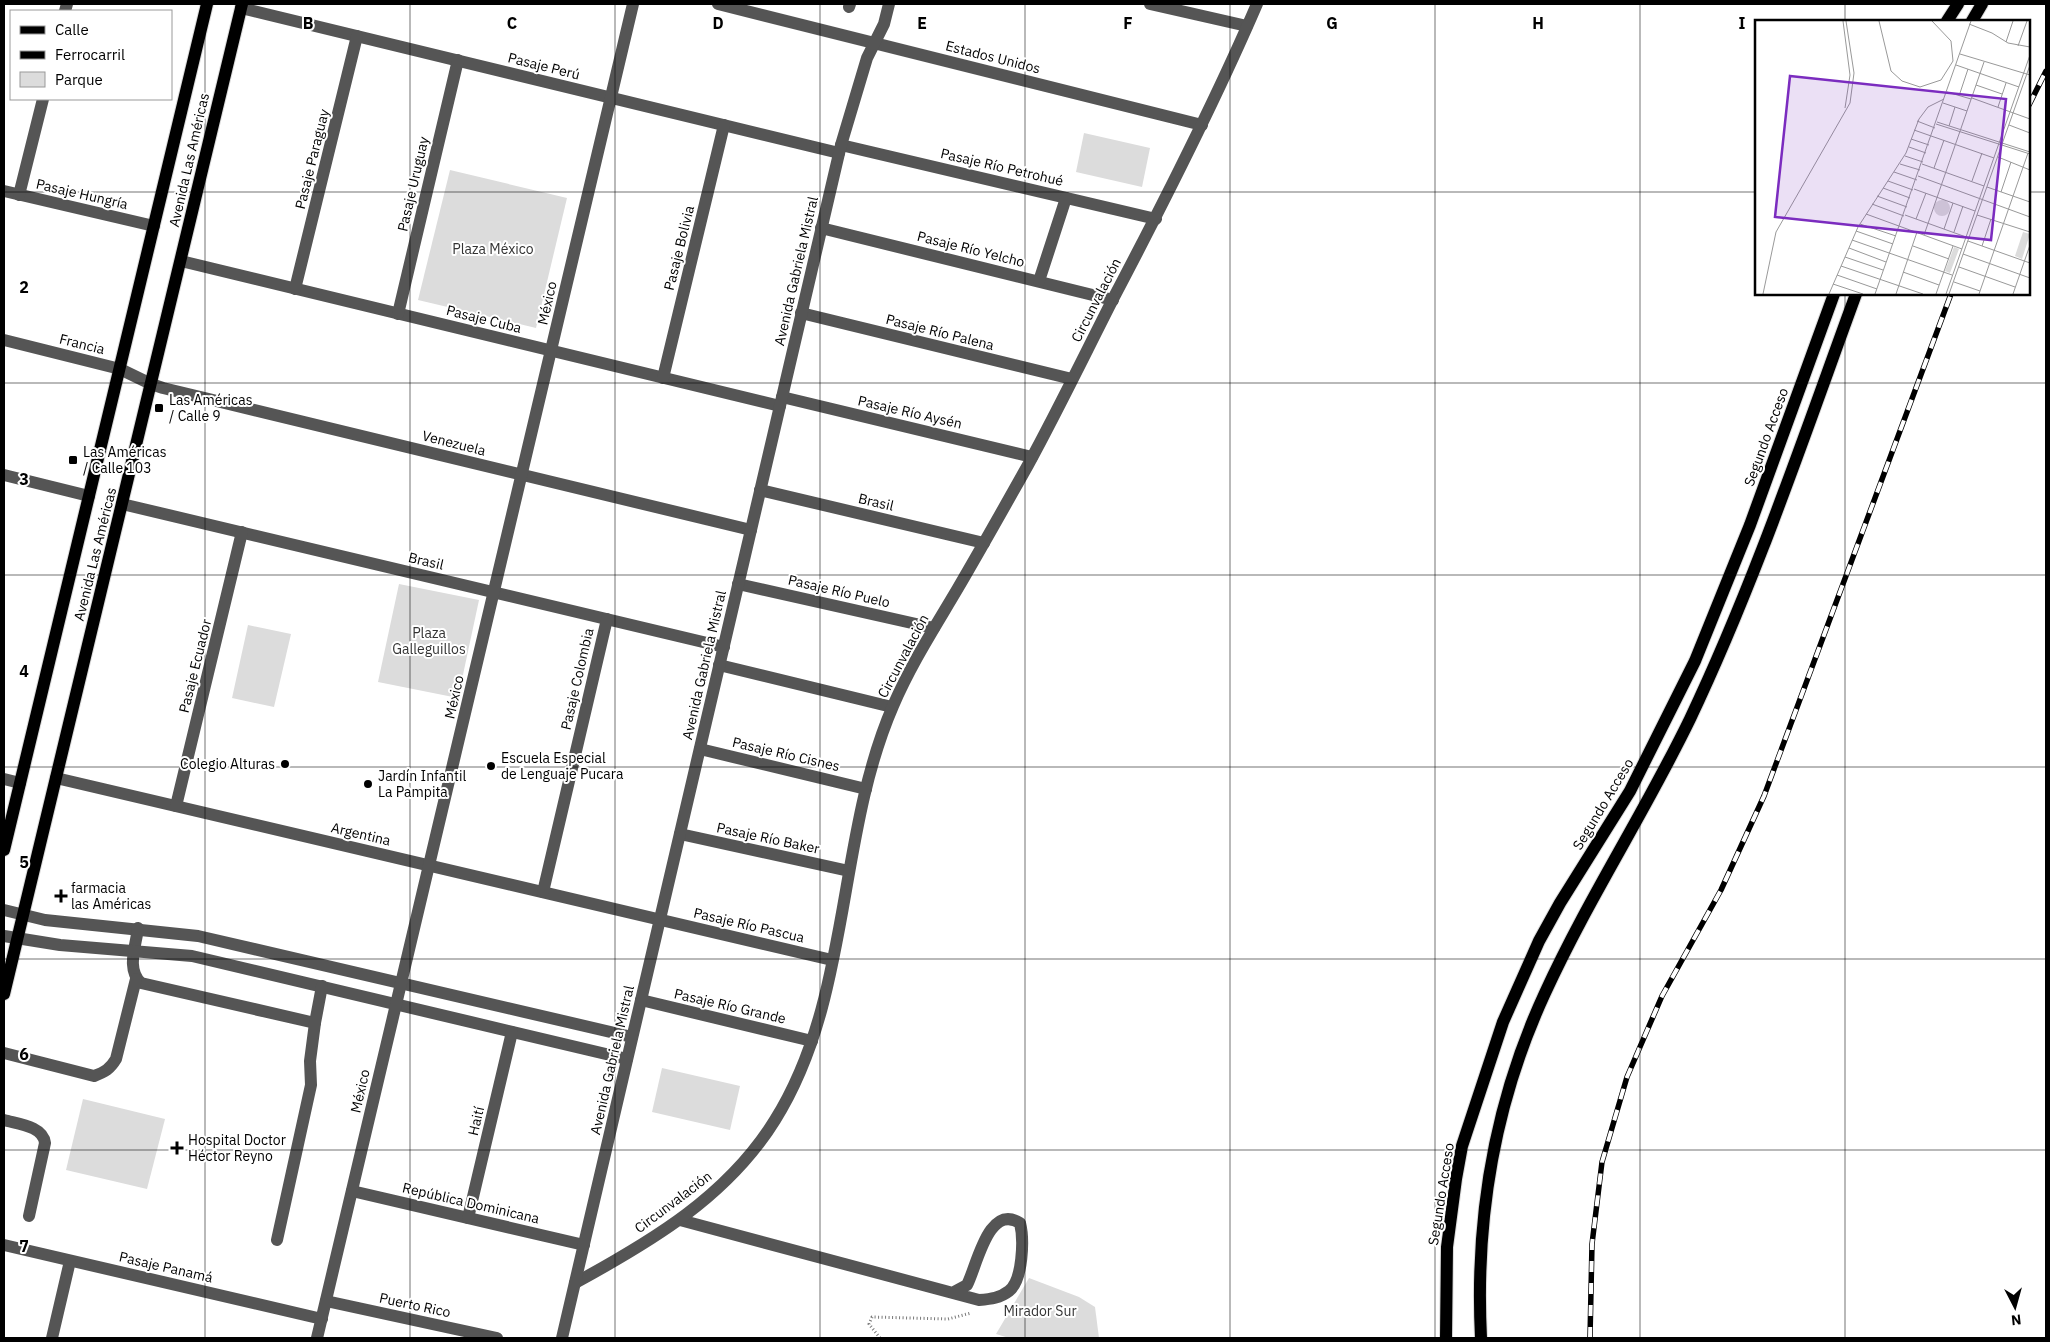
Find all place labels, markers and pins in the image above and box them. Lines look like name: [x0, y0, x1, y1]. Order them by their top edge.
place label: Las Américas / Calle 9: [169, 391, 253, 425]
marker: Las Américas / Calle 9: [153, 402, 165, 414]
place label: Las Américas / Calle 103: [83, 443, 167, 477]
marker: Las Américas / Calle 103: [67, 454, 79, 466]
place label: Escuela Especial de Lenguaje Pucara: [501, 749, 624, 783]
place label: Colegio Alturas: [180, 755, 275, 773]
marker: Colegio Alturas: [279, 758, 291, 770]
marker: Escuela Especial de Lenguaje Pucara: [485, 760, 497, 772]
place label: Jardín Infantil La Pampita: [378, 767, 466, 801]
marker: Jardín Infantil La Pampita: [362, 778, 374, 790]
place label: farmacia las Américas: [71, 879, 151, 913]
marker: farmacia las Américas: [55, 890, 67, 902]
place label: Hospital Doctor Héctor Reyno: [188, 1131, 286, 1165]
marker: Hospital Doctor Héctor Reyno: [170, 1141, 184, 1155]

